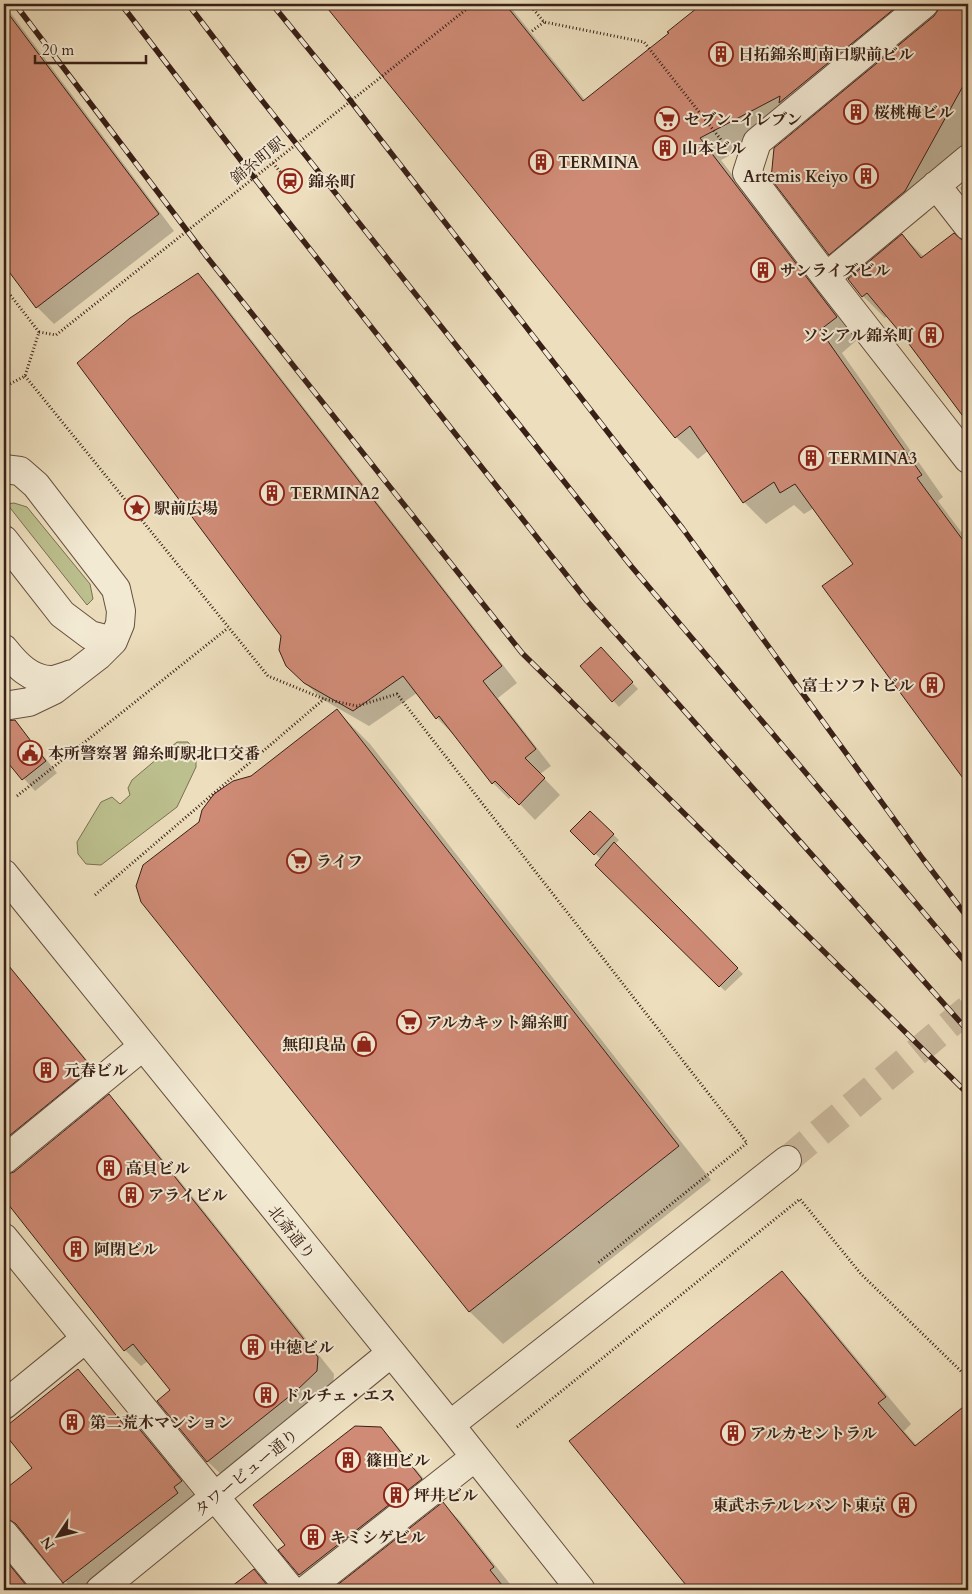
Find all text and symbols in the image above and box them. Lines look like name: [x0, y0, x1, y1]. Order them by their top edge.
scale bar: [35, 32, 146, 64]
text: 20 m: [42, 40, 74, 60]
building icon: 日拓錦糸町南口駅前ビル: [708, 41, 734, 67]
place label: 日拓錦糸町南口駅前ビル: [738, 44, 914, 66]
building icon: 桜桃梅ビル: [843, 99, 869, 125]
place label: 桜桃梅ビル: [874, 102, 954, 124]
supermarket icon: セブン-イレブン: [654, 106, 680, 132]
place label: セブン-イレブン: [684, 109, 802, 131]
street label: 錦糸町駅: [225, 132, 289, 190]
building icon: 山本ビル: [652, 135, 678, 161]
place label: 山本ビル: [682, 138, 746, 160]
building icon: TERMINA: [528, 149, 554, 175]
place label: TERMINA: [558, 152, 639, 174]
building icon: Artemis Keiyo: [853, 163, 879, 189]
place label: Artemis Keiyo: [743, 166, 848, 188]
station icon: 錦糸町: [277, 168, 303, 194]
place label: 錦糸町: [308, 171, 356, 193]
building icon: サンライズビル: [750, 257, 776, 283]
place label: サンライズビル: [780, 260, 891, 282]
building icon: ソシアル錦糸町: [918, 322, 944, 348]
place label: ソシアル錦糸町: [803, 325, 914, 347]
building icon: TERMINA3: [798, 445, 824, 471]
place label: TERMINA3: [828, 448, 917, 470]
building icon: TERMINA2: [259, 480, 285, 506]
place label: TERMINA2: [290, 483, 379, 505]
place icon: 駅前広場: [124, 495, 150, 521]
place label: 駅前広場: [154, 498, 218, 520]
building icon: 富士ソフトビル: [919, 672, 945, 698]
place label: 富士ソフトビル: [802, 675, 914, 697]
public building icon: 本所警察署 錦糸町駅北口交番: [17, 740, 43, 766]
place label: 本所警察署 錦糸町駅北口交番: [48, 743, 260, 765]
supermarket icon: ライフ: [286, 848, 312, 874]
place label: ライフ: [316, 851, 363, 873]
supermarket icon: アルカキット錦糸町: [396, 1009, 422, 1035]
place label: アルカキット錦糸町: [426, 1012, 569, 1034]
shop icon: 無印良品: [351, 1031, 377, 1057]
place label: 無印良品: [282, 1034, 346, 1056]
building icon: 元春ビル: [33, 1057, 59, 1083]
place label: 元春ビル: [64, 1060, 128, 1082]
building icon: 高貝ビル: [96, 1155, 122, 1181]
place label: 高貝ビル: [126, 1158, 190, 1180]
building icon: アライビル: [118, 1182, 144, 1208]
place label: アライビル: [148, 1185, 228, 1207]
street label: 北斎通り: [263, 1201, 320, 1264]
building icon: 阿閉ビル: [63, 1236, 89, 1262]
place label: 阿閉ビル: [94, 1239, 158, 1261]
building icon: 中徳ビル: [240, 1334, 266, 1360]
place label: 中徳ビル: [270, 1337, 334, 1359]
building icon: ドルチェ・エス: [253, 1382, 279, 1408]
place label: ドルチェ・エス: [284, 1385, 396, 1407]
building icon: 第二荒木マンション: [59, 1409, 85, 1435]
place label: 第二荒木マンション: [90, 1412, 233, 1434]
building icon: アルカセントラル: [720, 1420, 746, 1446]
place label: アルカセントラル: [750, 1423, 877, 1445]
street label: タワービュー通り: [190, 1424, 303, 1522]
building icon: 篠田ビル: [335, 1447, 361, 1473]
place label: 篠田ビル: [366, 1450, 430, 1472]
building icon: 坪井ビル: [383, 1482, 409, 1508]
place label: 坪井ビル: [414, 1485, 478, 1507]
building icon: 東武ホテルレバント東京: [891, 1492, 917, 1518]
place label: 東武ホテルレバント東京: [712, 1495, 886, 1517]
north arrow: [32, 1512, 82, 1562]
building icon: キミシゲビル: [300, 1524, 326, 1550]
place label: キミシゲビル: [330, 1527, 426, 1549]
text: N: [36, 1533, 59, 1554]

